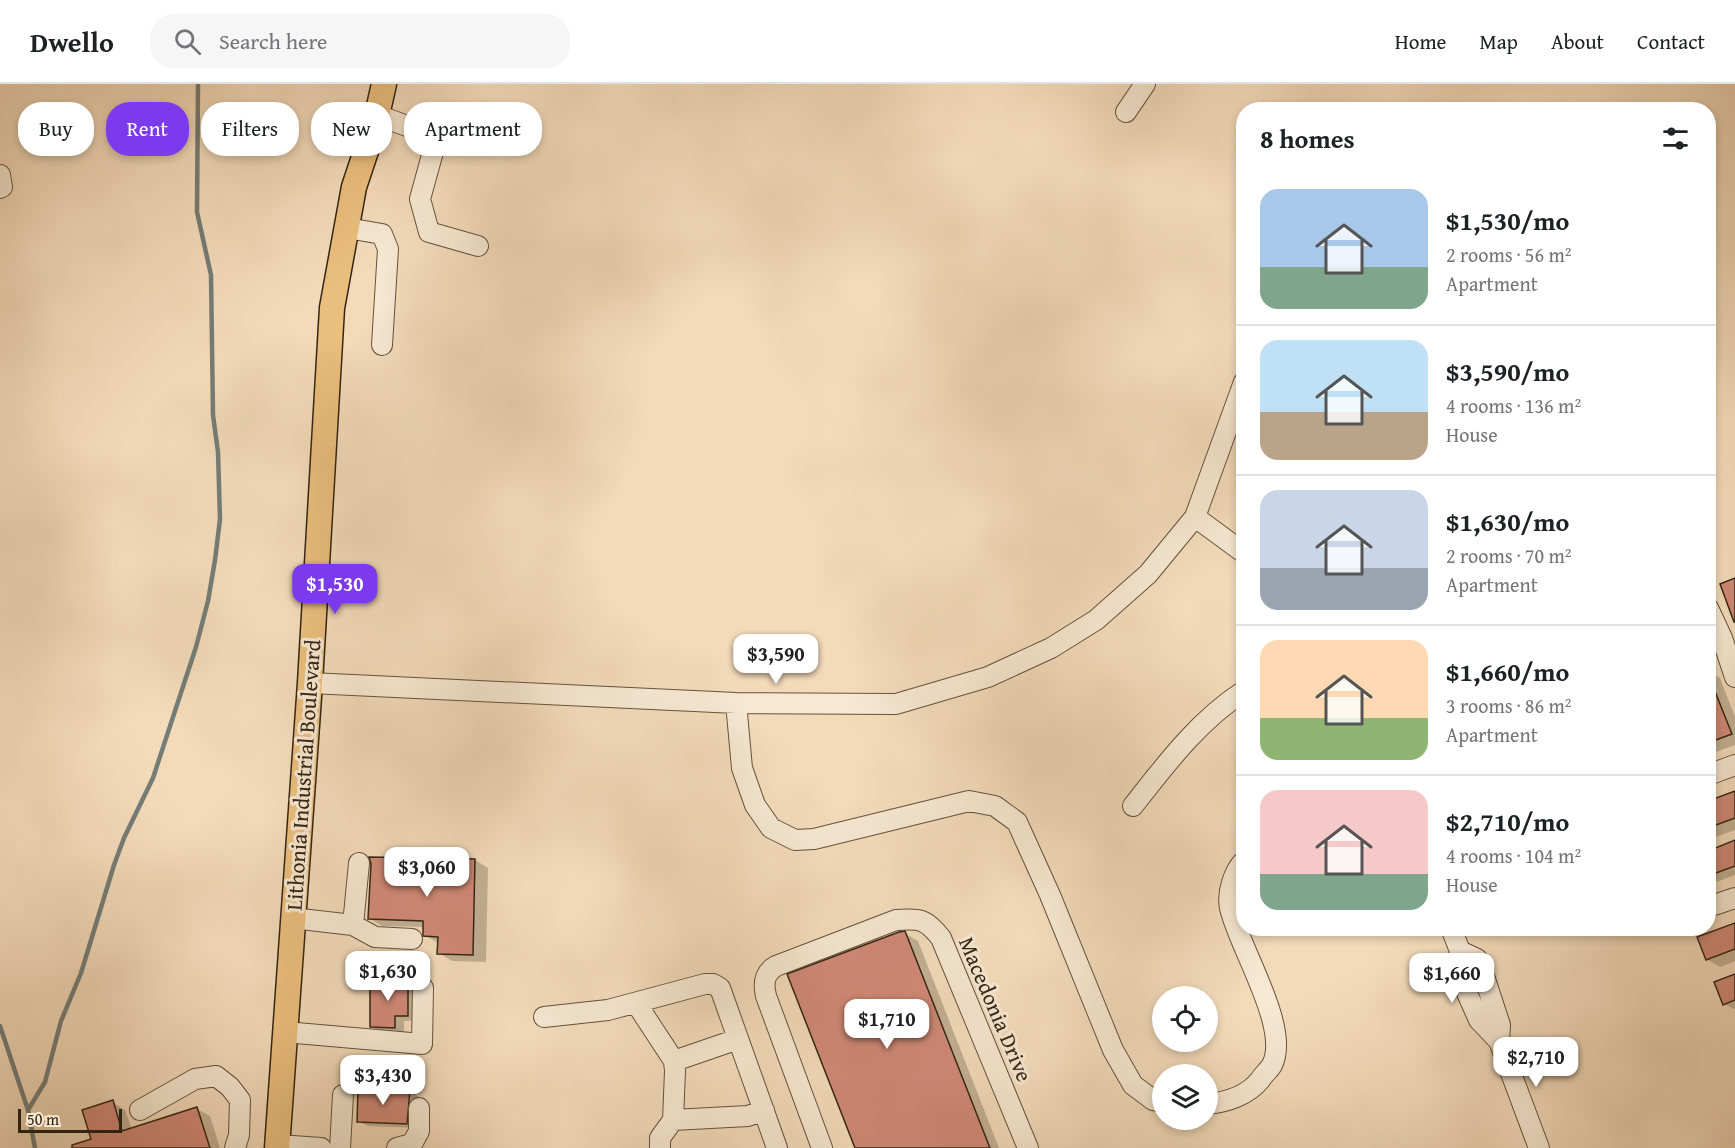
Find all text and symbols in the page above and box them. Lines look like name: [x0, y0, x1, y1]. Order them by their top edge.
search box: [150, 14, 570, 68]
text: Dwello: [30, 21, 114, 62]
icon: search: [171, 25, 204, 58]
text: Search here: [219, 25, 327, 57]
text: Home: [1395, 26, 1446, 57]
text: Map: [1479, 26, 1518, 57]
text: About: [1551, 26, 1604, 57]
text: Contact: [1637, 26, 1705, 57]
chip: Buy: [18, 102, 94, 156]
chip: Rent: [106, 102, 189, 156]
chip: Filters: [201, 102, 299, 156]
chip: New: [311, 102, 392, 156]
chip: Apartment: [404, 102, 542, 156]
text: 8 homes: [1260, 119, 1355, 158]
icon: filters: [1659, 122, 1692, 155]
text: $1,530/mo: [1446, 201, 1569, 240]
icon: home: [1308, 213, 1380, 285]
text: 2 rooms · 56 m²: [1446, 240, 1572, 269]
text: Apartment: [1446, 269, 1538, 298]
text: $3,590/mo: [1446, 352, 1569, 391]
icon: home: [1308, 364, 1380, 436]
text: 4 rooms · 136 m²: [1446, 391, 1581, 420]
text: House: [1446, 420, 1498, 449]
text: $1,630/mo: [1446, 502, 1569, 541]
icon: home: [1308, 514, 1380, 586]
text: 2 rooms · 70 m²: [1446, 541, 1572, 570]
pin: $1,530: [286, 564, 384, 615]
text: $1,530: [306, 569, 364, 598]
text: Apartment: [1446, 570, 1538, 599]
pin: $3,590: [727, 634, 825, 685]
street label: Lithonia Industrial Boulevard: [278, 638, 328, 912]
text: $3,590: [747, 639, 805, 668]
text: $1,660/mo: [1446, 652, 1569, 691]
icon: home: [1308, 664, 1380, 736]
text: 3 rooms · 86 m²: [1446, 691, 1572, 720]
text: Apartment: [1446, 720, 1538, 749]
text: $2,710/mo: [1446, 802, 1569, 841]
icon: home: [1308, 814, 1380, 886]
text: 4 rooms · 104 m²: [1446, 841, 1581, 870]
pin: $3,060: [378, 847, 476, 898]
text: $3,060: [398, 852, 456, 881]
text: House: [1446, 870, 1498, 899]
street label: Macedonia Drive: [951, 932, 1041, 1086]
pin: $1,630: [339, 951, 437, 1002]
pin: $1,660: [1403, 953, 1501, 1004]
text: $1,630: [359, 956, 417, 985]
text: $1,660: [1423, 958, 1481, 987]
map controls: [1152, 986, 1218, 1130]
button: locate: [1152, 986, 1218, 1052]
pin: $1,710: [838, 999, 936, 1050]
text: $1,710: [858, 1004, 916, 1033]
pin: $2,710: [1487, 1037, 1585, 1088]
text: $2,710: [1507, 1042, 1565, 1071]
pin: $3,430: [334, 1055, 432, 1106]
text: $3,430: [354, 1060, 412, 1089]
button: layers: [1152, 1064, 1218, 1130]
scale bar: [18, 1106, 122, 1134]
text: 50 m: [27, 1107, 59, 1131]

